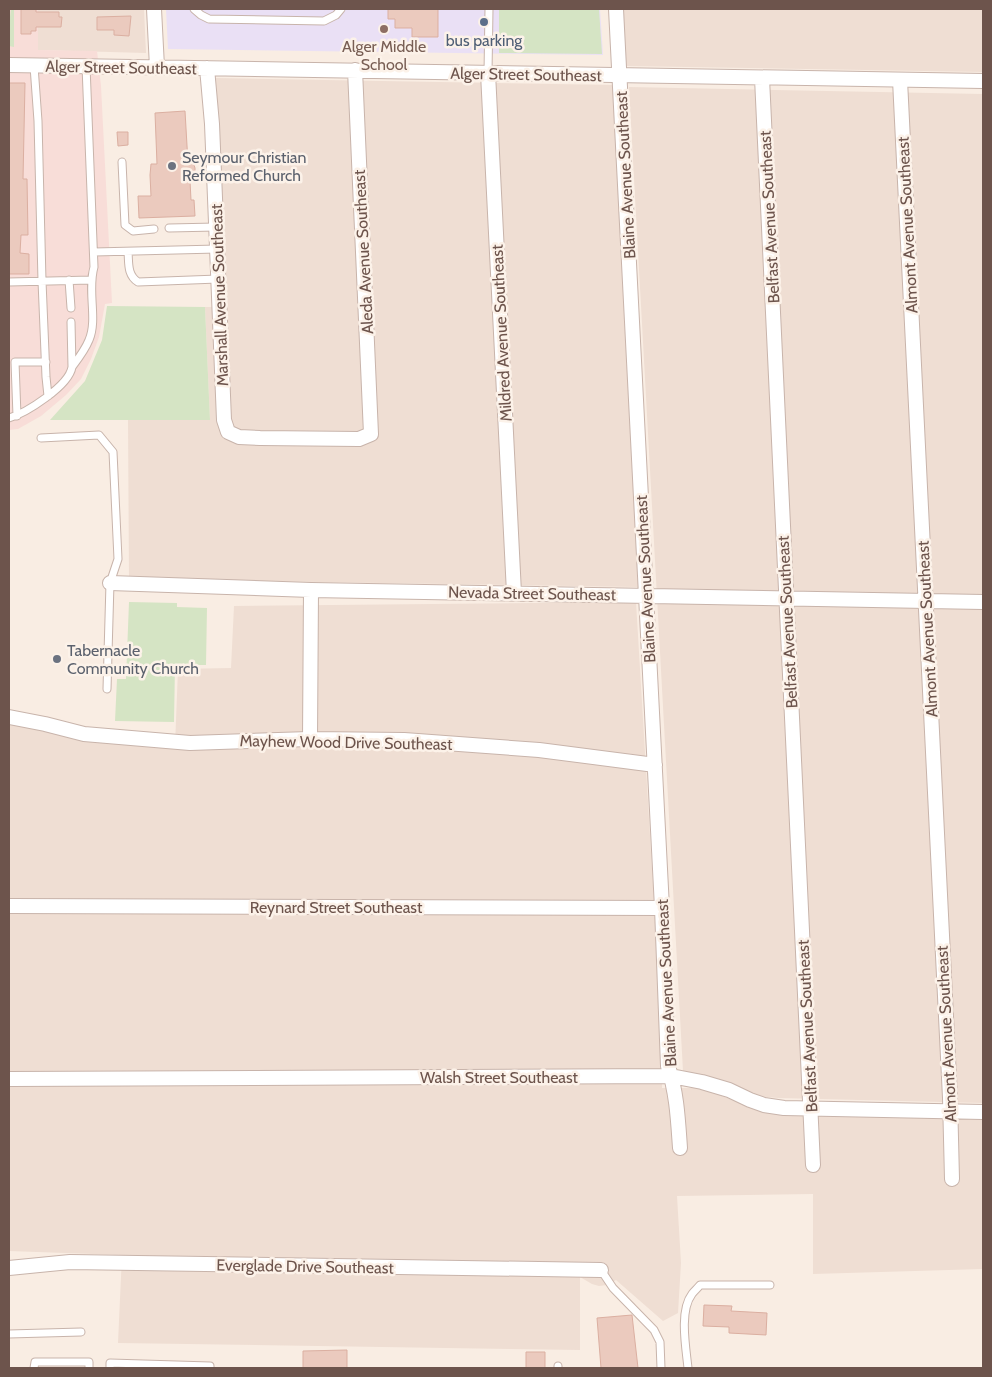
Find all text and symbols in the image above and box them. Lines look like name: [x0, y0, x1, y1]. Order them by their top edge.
marker: bus parking: [478, 16, 490, 28]
marker: Alger Middle School: [378, 23, 390, 35]
place label: bus parking: [446, 31, 523, 50]
place label: Alger Middle School: [342, 37, 426, 74]
street label: Alger Street Southeast: [45, 57, 198, 78]
street label: Alger Street Southeast: [450, 64, 603, 85]
street label: Blaine Avenue Southeast: [612, 90, 639, 259]
street label: Belfast Avenue Southeast: [755, 130, 784, 304]
street label: Almont Avenue Southeast: [893, 136, 922, 314]
place label: Seymour Christian Reformed Church: [182, 148, 306, 185]
marker: Seymour Christian Reformed Church: [166, 160, 178, 172]
street label: Aleda Avenue Southeast: [350, 169, 377, 335]
street label: Marshall Avenue Southeast: [207, 203, 232, 387]
street label: Mildred Avenue Southeast: [487, 243, 516, 422]
street label: Blaine Avenue Southeast: [632, 494, 659, 663]
street label: Belfast Avenue Southeast: [773, 535, 802, 709]
street label: Almont Avenue Southeast: [913, 540, 942, 718]
street label: Nevada Street Southeast: [448, 583, 617, 604]
place label: Tabernacle Community Church: [67, 641, 199, 678]
marker: Tabernacle Community Church: [51, 653, 63, 665]
street label: Mayhew Wood Drive Southeast: [239, 731, 453, 754]
street label: Reynard Street Southeast: [250, 898, 423, 917]
street label: Blaine Avenue Southeast: [653, 898, 680, 1067]
street label: Belfast Avenue Southeast: [793, 939, 822, 1113]
street label: Almont Avenue Southeast: [932, 945, 961, 1123]
street label: Walsh Street Southeast: [420, 1068, 579, 1087]
street label: Everglade Drive Southeast: [216, 1255, 395, 1278]

